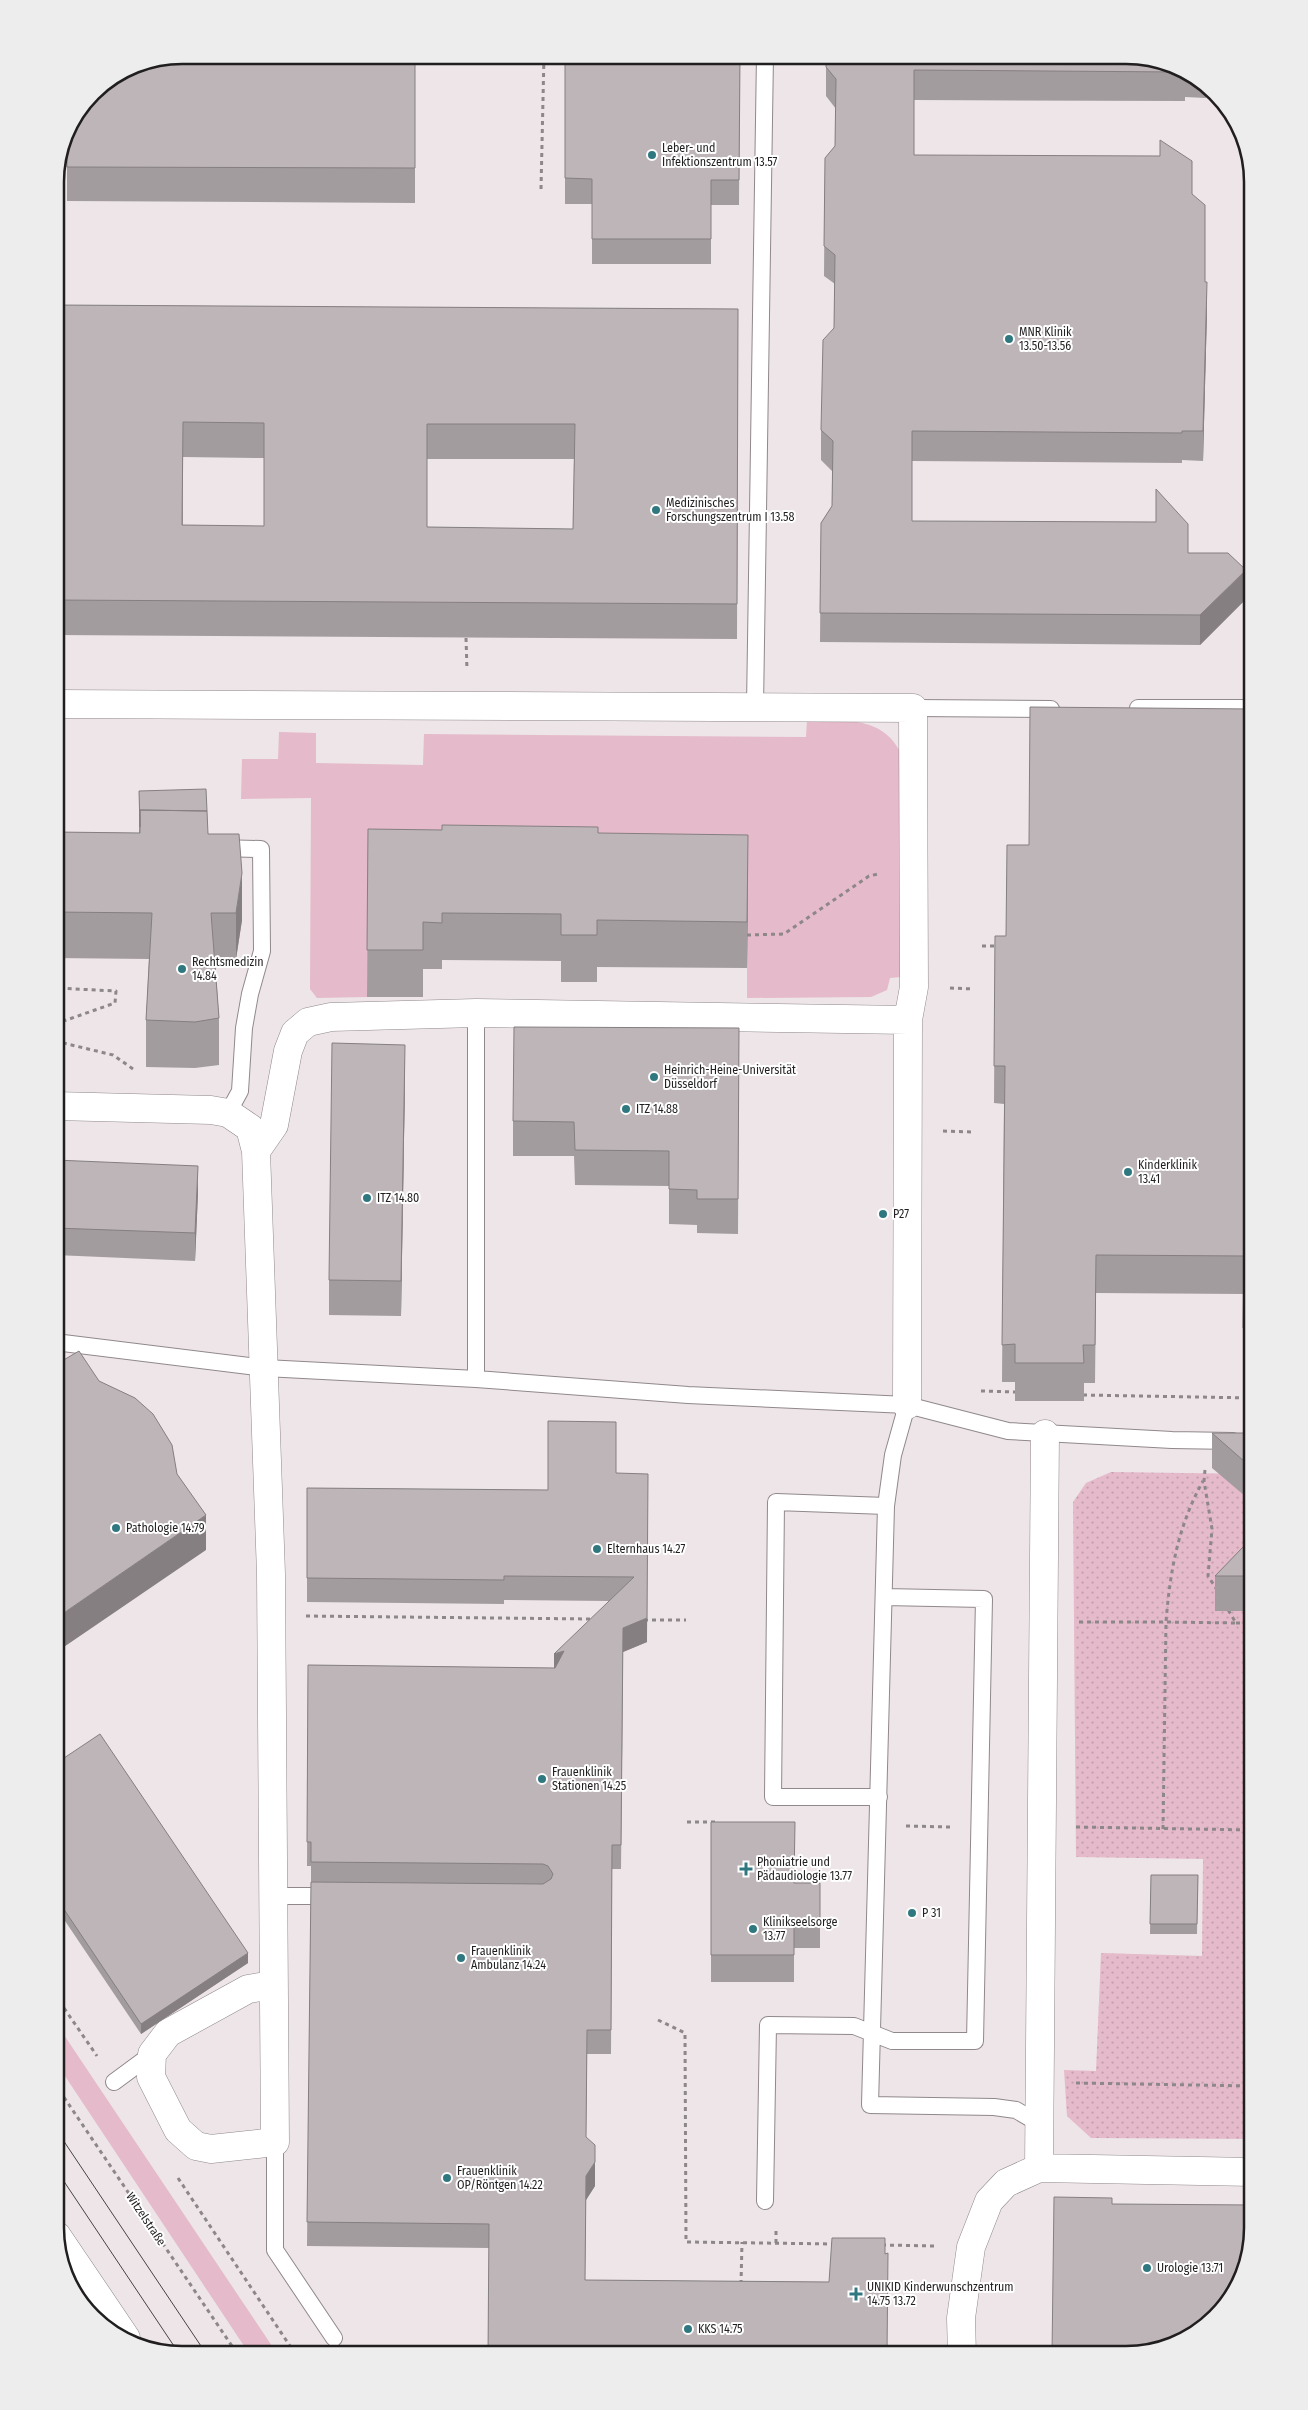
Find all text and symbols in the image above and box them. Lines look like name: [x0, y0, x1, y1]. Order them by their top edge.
place label: Leber- und Infektionszentrum 13.57: [662, 141, 778, 169]
marker: Leber- und Infektionszentrum 13.57: [646, 149, 658, 161]
place label: MNR Klinik 13.50-13.56: [1019, 325, 1072, 353]
marker: MNR Klinik 13.50-13.56: [1003, 333, 1015, 345]
place label: Medizinisches Forschungszentrum I 13.58: [666, 496, 795, 524]
marker: Medizinisches Forschungszentrum I 13.58: [650, 504, 662, 516]
place label: Rechtsmedizin 14.84: [192, 955, 264, 983]
marker: Rechtsmedizin 14.84: [176, 963, 188, 975]
place label: Heinrich-Heine-Universität Düsseldorf: [664, 1063, 796, 1091]
marker: Heinrich-Heine-Universität Düsseldorf: [648, 1071, 660, 1083]
place label: ITZ 14.88: [636, 1102, 678, 1116]
marker: ITZ 14.88: [620, 1103, 632, 1115]
place label: Kinderklinik 13.41: [1138, 1158, 1197, 1186]
marker: Kinderklinik 13.41: [1122, 1166, 1134, 1178]
place label: ITZ 14.80: [377, 1191, 419, 1205]
marker: ITZ 14.80: [361, 1192, 373, 1204]
place label: P27: [893, 1207, 909, 1221]
marker: P27: [877, 1208, 889, 1220]
place label: Pathologie 14.79: [126, 1521, 205, 1535]
marker: Pathologie 14.79: [110, 1522, 122, 1534]
place label: Elternhaus 14.27: [607, 1542, 686, 1556]
marker: Elternhaus 14.27: [591, 1543, 603, 1555]
place label: Frauenklinik Stationen 14.25: [552, 1765, 627, 1793]
marker: Frauenklinik Stationen 14.25: [536, 1773, 548, 1785]
place label: Phoniatrie und Pädaudiologie 13.77: [757, 1855, 852, 1883]
marker: Phoniatrie und Pädaudiologie 13.77: [739, 1862, 753, 1876]
place label: P 31: [922, 1906, 941, 1920]
marker: P 31: [906, 1907, 918, 1919]
place label: Klinikseelsorge 13.77: [763, 1915, 837, 1943]
marker: Klinikseelsorge 13.77: [747, 1923, 759, 1935]
place label: Frauenklinik Ambulanz 14.24: [471, 1944, 546, 1972]
marker: Frauenklinik Ambulanz 14.24: [455, 1952, 467, 1964]
place label: Frauenklinik OP/Röntgen 14.22: [457, 2164, 543, 2192]
marker: Frauenklinik OP/Röntgen 14.22: [441, 2172, 453, 2184]
street label: Witzelstraße: [123, 2190, 169, 2248]
place label: Urologie 13.71: [1157, 2261, 1223, 2275]
marker: Urologie 13.71: [1141, 2262, 1153, 2274]
place label: UNIKID Kinderwunschzentrum 14.75 13.72: [867, 2280, 1014, 2308]
marker: UNIKID Kinderwunschzentrum 14.75 13.72: [849, 2287, 863, 2301]
place label: KKS 14.75: [698, 2322, 743, 2336]
marker: KKS 14.75: [682, 2323, 694, 2335]

